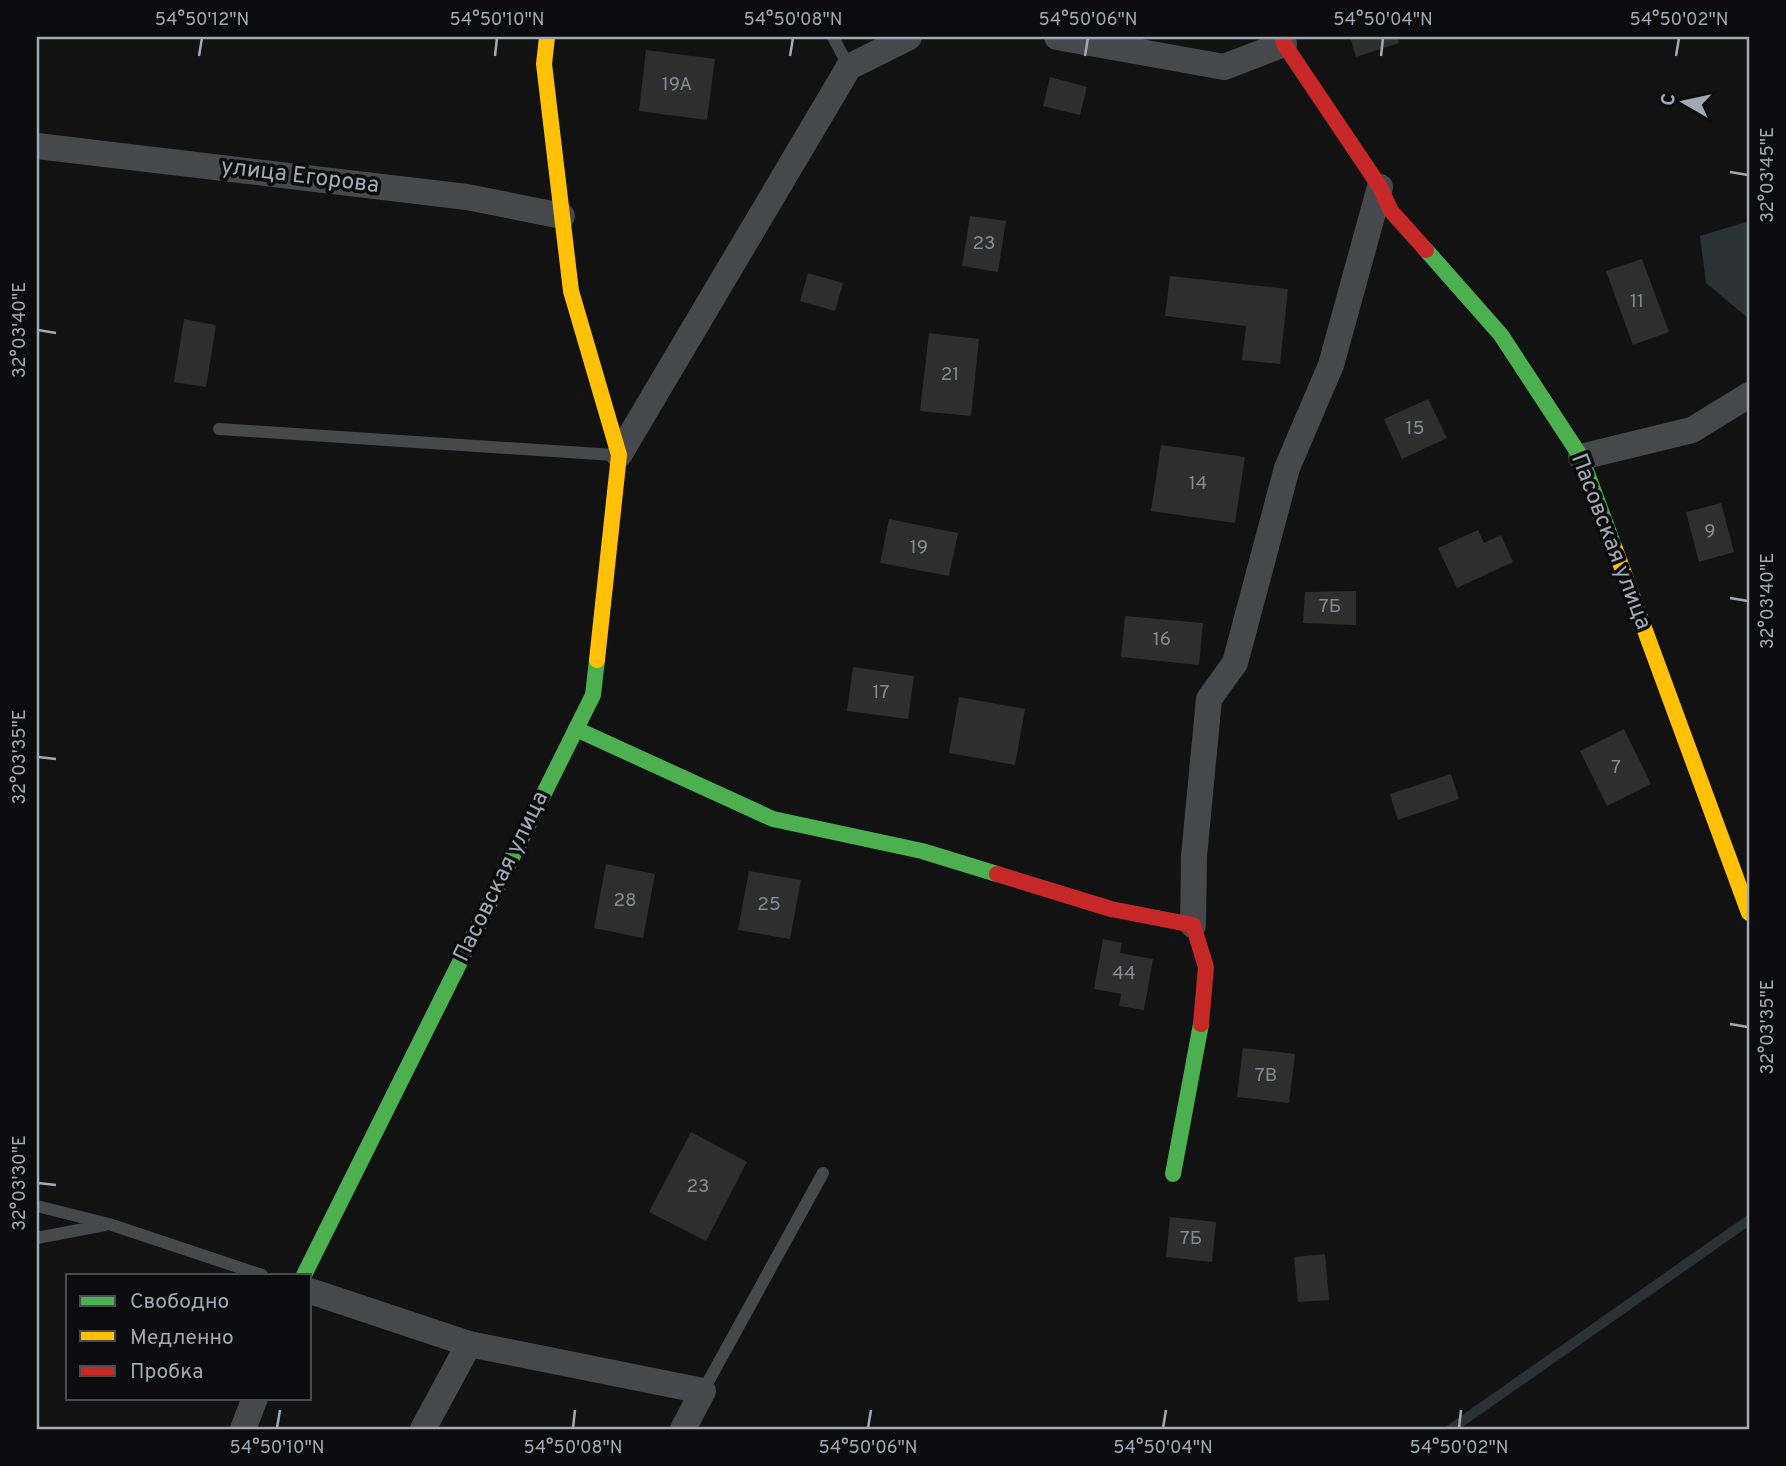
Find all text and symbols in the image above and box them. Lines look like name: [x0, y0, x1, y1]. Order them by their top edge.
text: 54°50'12"N: [155, 9, 249, 32]
text: 54°50'10"N: [450, 9, 544, 32]
text: 54°50'08"N: [743, 9, 843, 32]
text: 54°50'06"N: [1039, 9, 1137, 32]
text: 54°50'04"N: [1333, 9, 1433, 32]
text: 54°50'02"N: [1629, 9, 1729, 32]
north arrow: [1650, 66, 1720, 136]
house number: 19А: [662, 73, 692, 97]
text: С: [1656, 92, 1682, 108]
text: 32°03'45"E: [1757, 127, 1780, 223]
street label: улица Егорова: [219, 153, 381, 201]
house number: 23: [972, 232, 996, 256]
text: 32°03'40"E: [9, 282, 32, 378]
house number: 11: [1630, 290, 1644, 314]
house number: 21: [941, 363, 959, 387]
house number: 15: [1406, 417, 1424, 441]
street label: Пасовская улица: [1563, 450, 1657, 634]
house number: 14: [1189, 472, 1207, 496]
house number: 9: [1704, 520, 1716, 544]
house number: 19: [910, 536, 928, 560]
text: 32°03'40"E: [1757, 553, 1780, 649]
house number: 7Б: [1319, 595, 1341, 619]
house number: 16: [1153, 628, 1171, 652]
house number: 17: [873, 681, 890, 705]
text: 32°03'35"E: [9, 709, 32, 805]
house number: 7: [1611, 756, 1621, 780]
street label: Пасовская улица: [448, 787, 556, 967]
house number: 28: [613, 889, 637, 913]
house number: 25: [757, 893, 781, 917]
house number: 44: [1112, 962, 1136, 986]
text: 32°03'35"E: [1757, 979, 1780, 1075]
house number: 7В: [1255, 1064, 1277, 1088]
text: 32°03'30"E: [9, 1135, 32, 1231]
house number: 23: [686, 1175, 710, 1199]
house number: 7Б: [1180, 1227, 1202, 1251]
legend: [66, 1274, 312, 1400]
text: Свободно: [130, 1289, 229, 1316]
text: Медленно: [130, 1325, 234, 1352]
text: Пробка: [130, 1359, 203, 1386]
text: 54°50'10"N: [230, 1437, 324, 1460]
text: 54°50'08"N: [523, 1437, 623, 1460]
text: 54°50'06"N: [819, 1437, 917, 1460]
text: 54°50'04"N: [1113, 1437, 1213, 1460]
text: 54°50'02"N: [1409, 1437, 1509, 1460]

